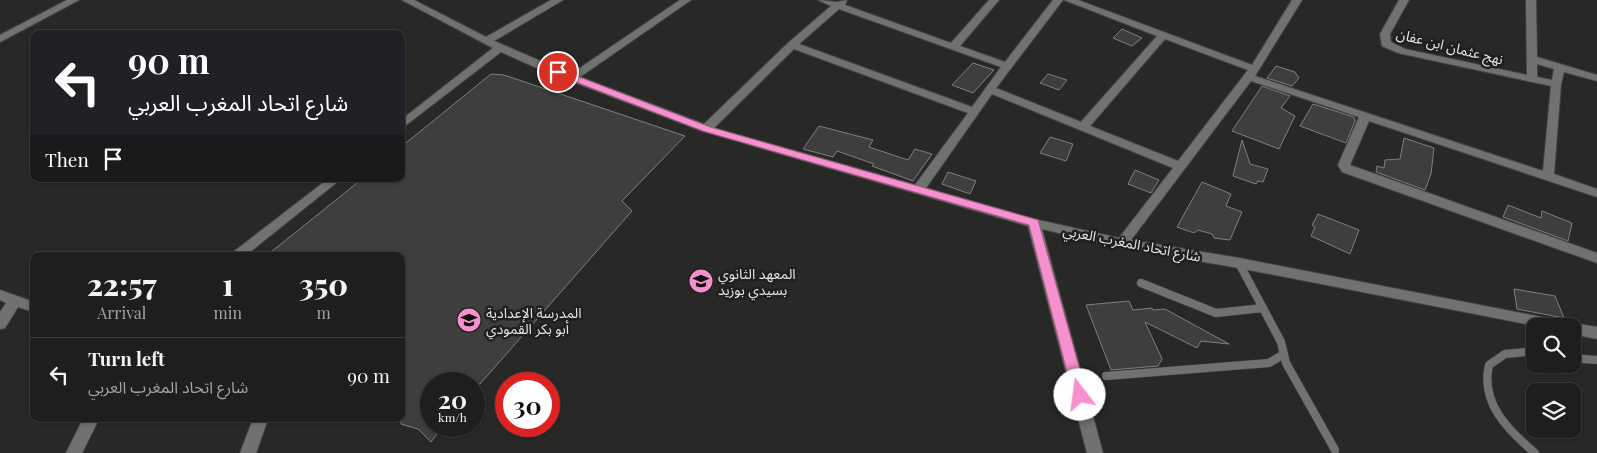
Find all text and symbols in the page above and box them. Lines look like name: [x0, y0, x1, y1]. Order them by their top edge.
street label: نهج عثمان ابن عفان: [1394, 24, 1506, 70]
text: 90 m: [128, 36, 210, 83]
icon: left: [45, 50, 110, 115]
pin: [537, 51, 579, 93]
icon: arrive: [544, 58, 572, 86]
text: شارع اتحاد المغرب العربي: [128, 87, 348, 117]
icon: arrive: [99, 145, 127, 173]
text: Then: [45, 146, 89, 172]
street label: شارع اتحاد المغرب العربي: [1061, 220, 1203, 268]
text: 22:57: [87, 264, 157, 304]
text: 1: [222, 264, 234, 304]
text: 350: [299, 264, 348, 304]
place label: المعهد الثانوي بسيدي بوزيد: [718, 264, 796, 301]
school or university icon: المعهد الثانوي بسيدي بوزيد: [688, 268, 714, 294]
text: Arrival: [97, 302, 146, 323]
text: min: [214, 302, 242, 323]
text: m: [316, 302, 331, 323]
place label: المدرسة الإعدادية أبو بكر القمودي: [486, 303, 581, 340]
school or university icon: المدرسة الإعدادية أبو بكر القمودي: [456, 307, 482, 333]
map controls: [1526, 318, 1581, 438]
button: search: [1526, 318, 1581, 373]
text: Turn left: [88, 345, 165, 371]
icon: left: [45, 361, 73, 389]
text: 90 m: [347, 362, 390, 388]
position arrow: [1053, 368, 1105, 420]
speed limit sign: 30: [495, 372, 560, 437]
text: شارع اتحاد المغرب العربي: [88, 376, 248, 397]
text: 20: [438, 382, 467, 415]
button: layers: [1526, 383, 1581, 438]
text: km/h: [438, 409, 467, 425]

